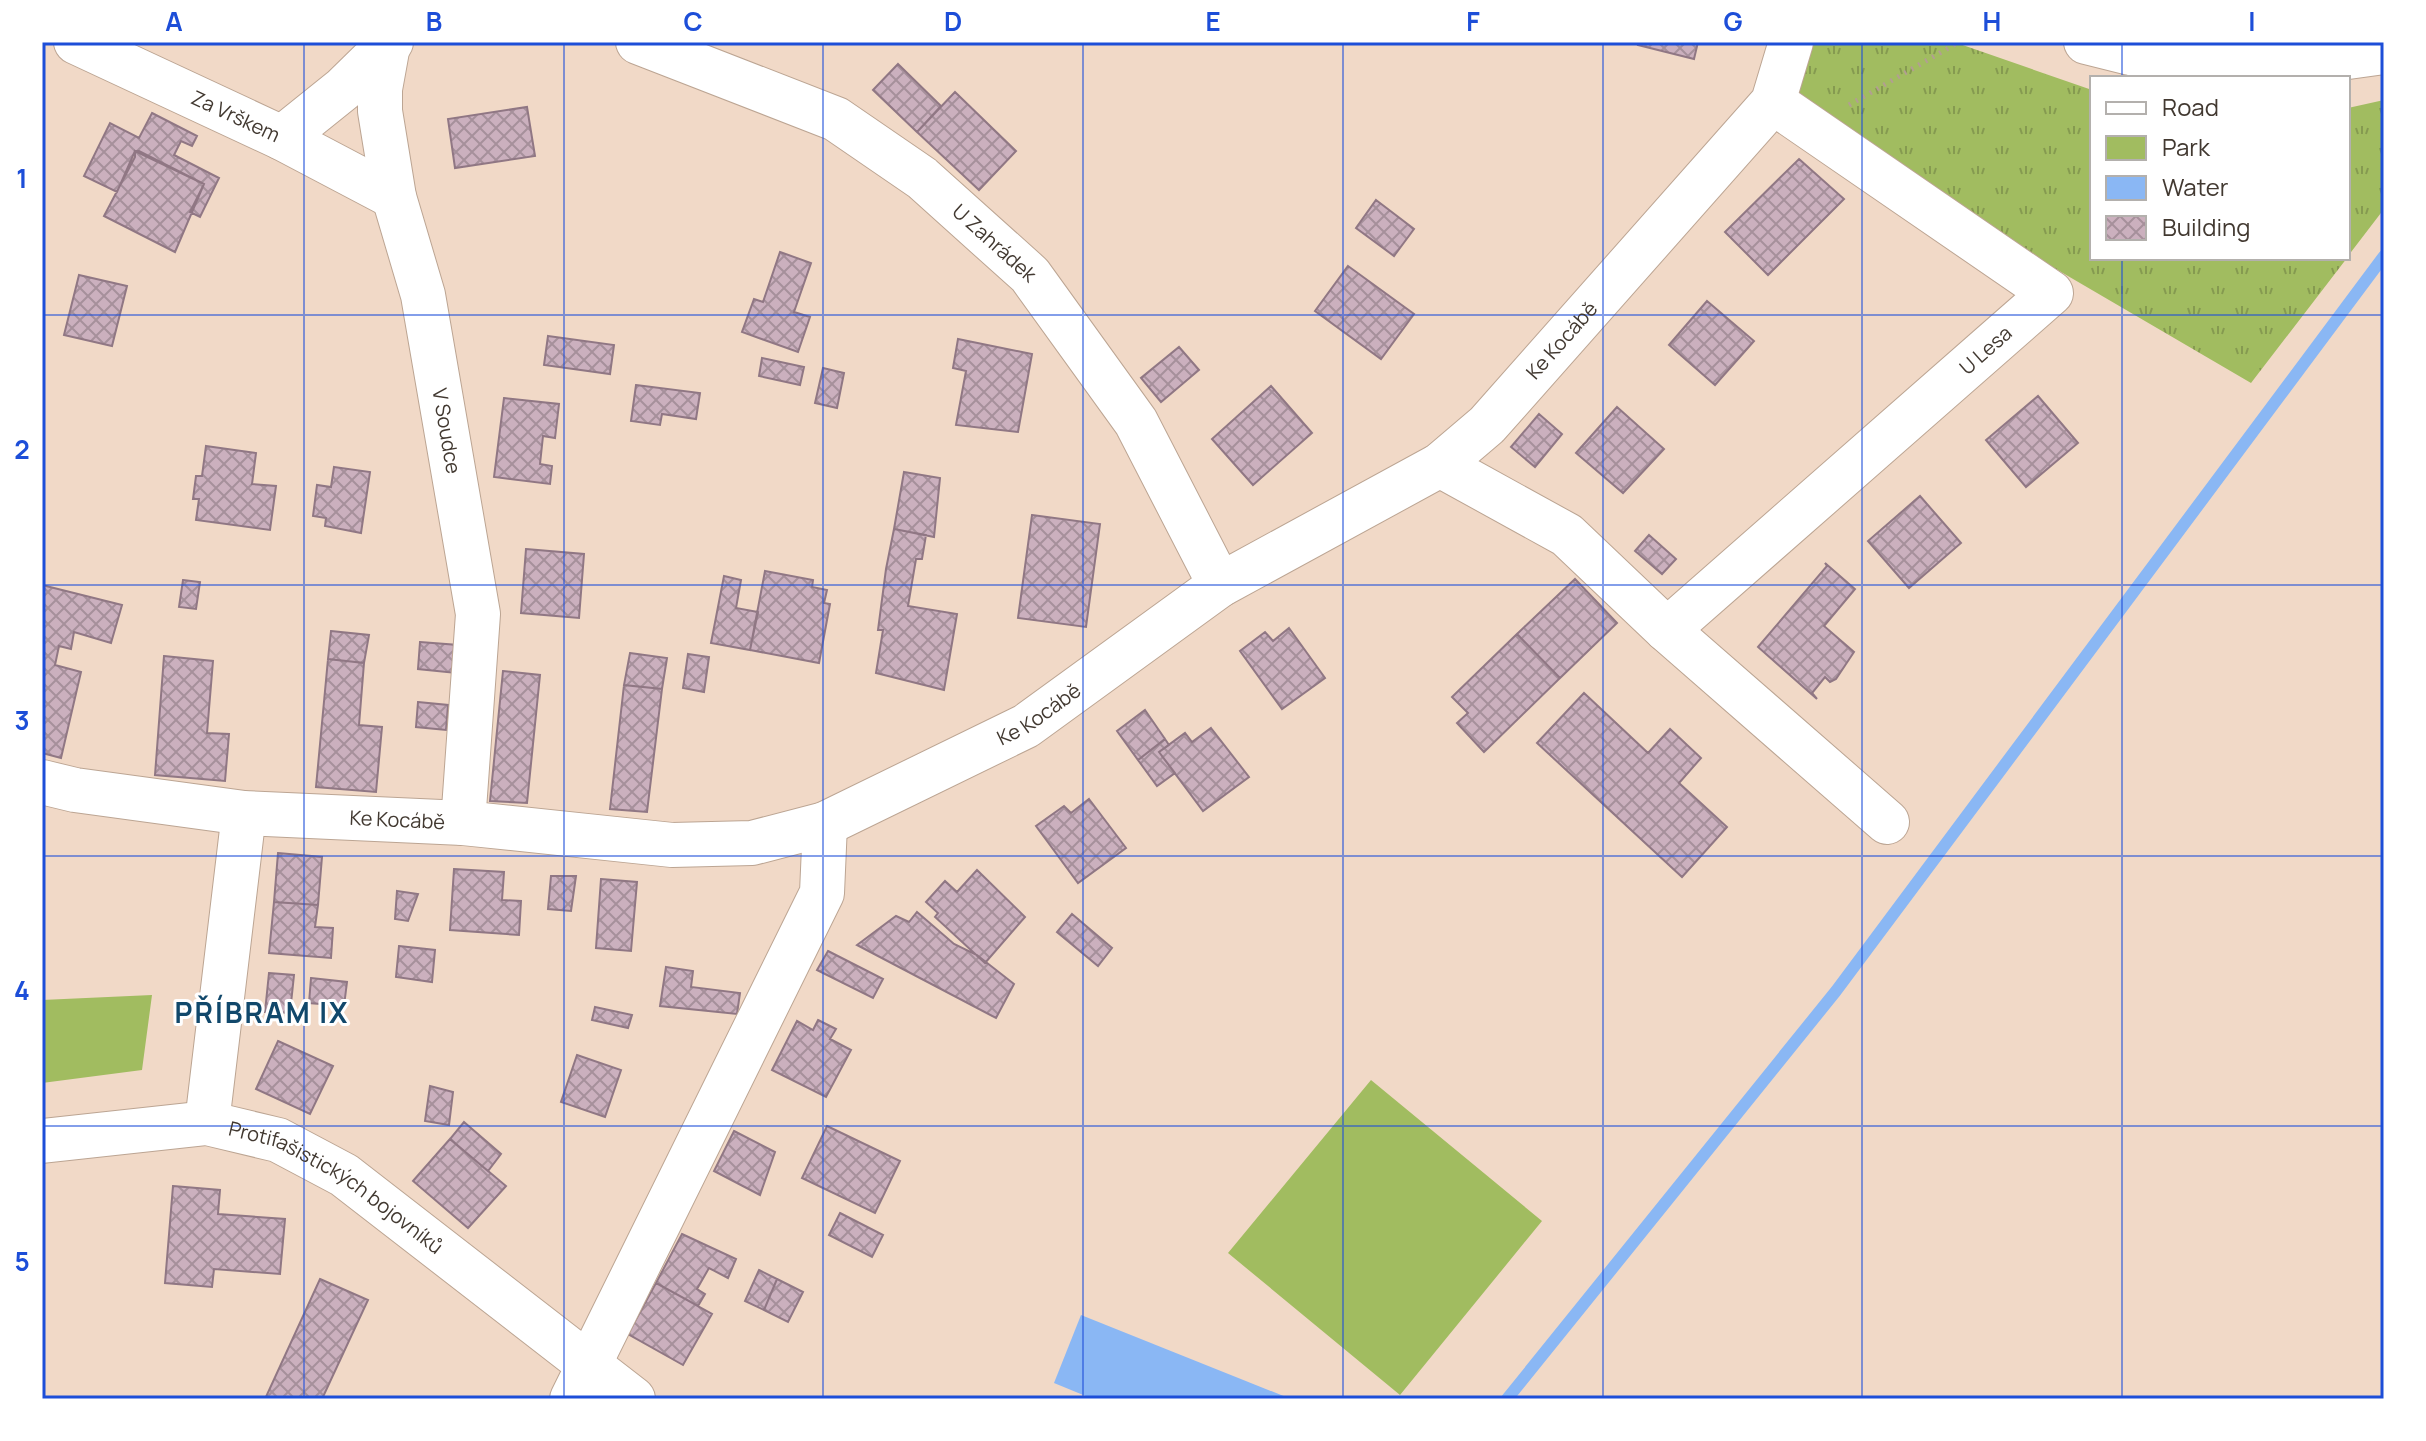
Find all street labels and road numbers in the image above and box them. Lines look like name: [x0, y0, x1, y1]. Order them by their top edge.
street label: Za Vrškem: [187, 84, 284, 148]
street label: U Zahrádek: [947, 198, 1043, 288]
street label: Ke Kocábě: [1520, 295, 1603, 385]
street label: U Lesa: [1953, 319, 2017, 380]
street label: V Soudce: [426, 386, 468, 476]
street label: Ke Kocábě: [992, 677, 1086, 751]
street label: Ke Kocábě: [349, 804, 446, 835]
street label: Protifašistických bojovníků: [226, 1115, 449, 1260]

